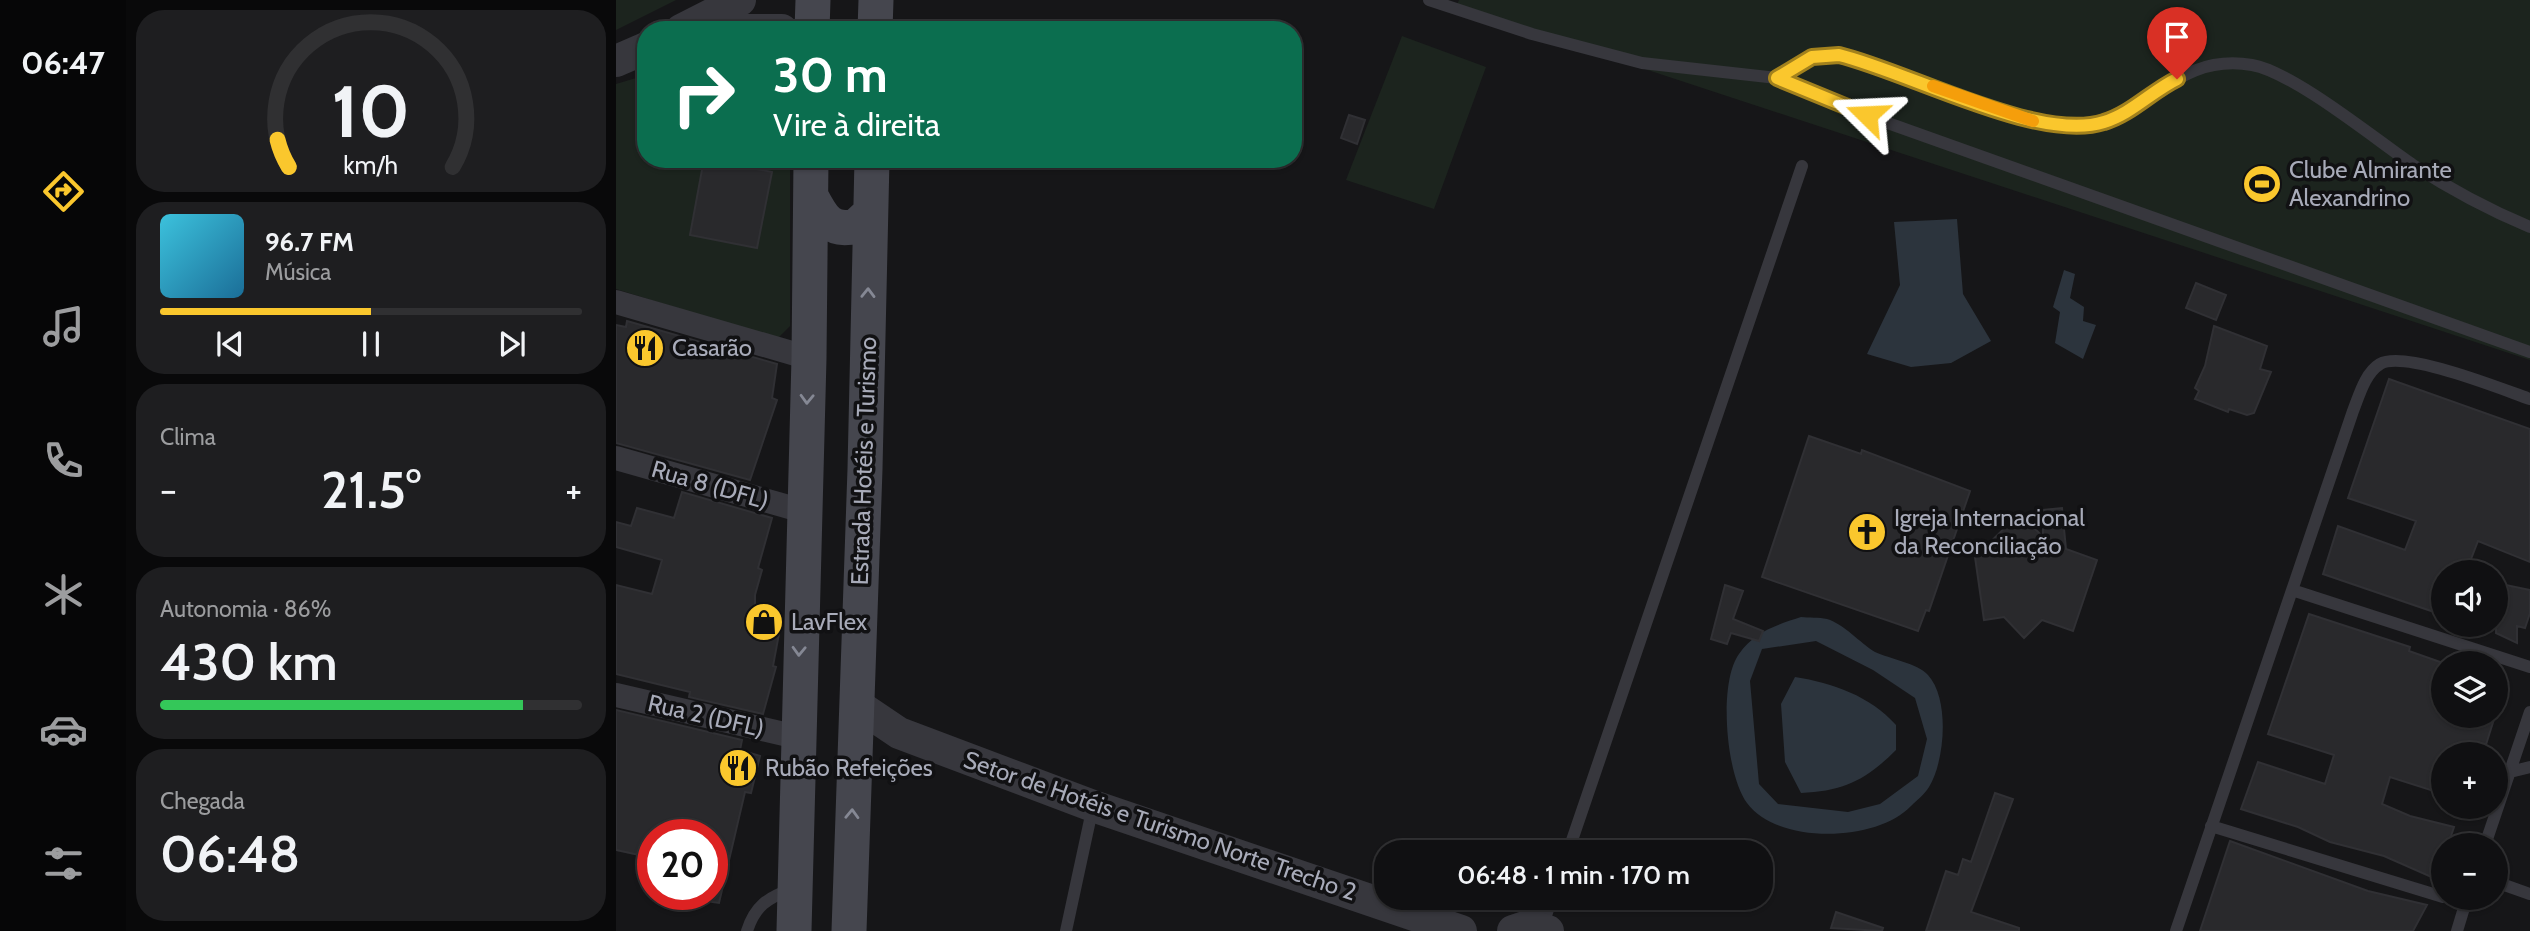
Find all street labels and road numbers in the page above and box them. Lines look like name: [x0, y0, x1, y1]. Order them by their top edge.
street label: Estrada Hotéis e Turismo: [845, 336, 882, 586]
street label: Rua 8 (DFL): [648, 454, 772, 515]
street label: Rua 2 (DFL): [645, 688, 767, 743]
street label: Setor de Hotéis e Turismo Norte Trecho 2: [960, 745, 1360, 907]

